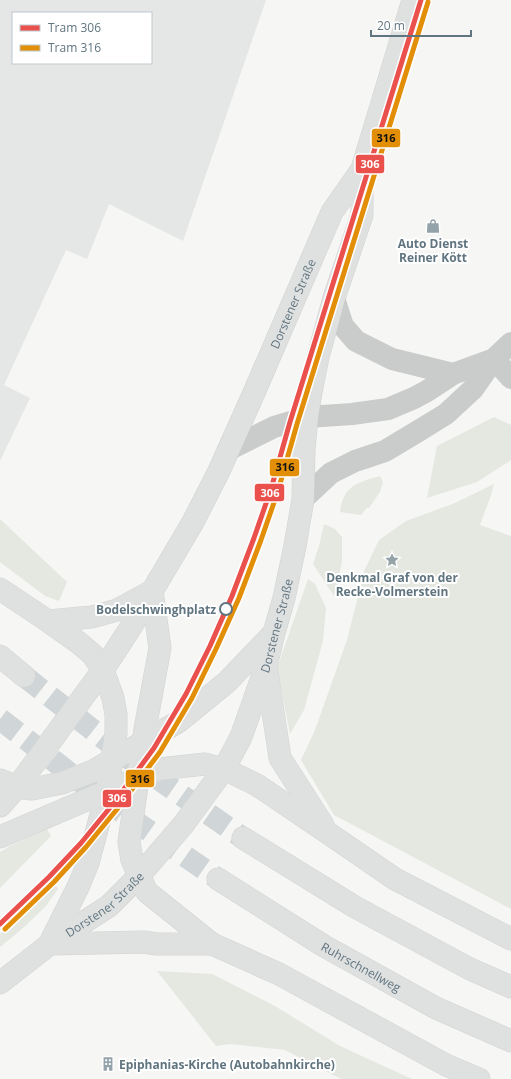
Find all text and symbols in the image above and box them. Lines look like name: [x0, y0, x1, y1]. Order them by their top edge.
legend: [12, 12, 152, 64]
scale bar: [371, 12, 471, 38]
text: 20 m: [377, 17, 405, 34]
text: Tram 306: [48, 19, 101, 36]
text: Tram 316: [48, 39, 101, 56]
line badge: 316: [371, 128, 401, 148]
text: 316: [377, 130, 395, 145]
line badge: 306: [355, 154, 385, 174]
text: 306: [361, 156, 379, 171]
shop icon: Auto Dienst Reiner Kött: [425, 218, 441, 234]
place label: Auto Dienst Reiner Kött: [398, 235, 468, 266]
street label: Dorstener Straße: [266, 256, 319, 351]
line badge: 316: [269, 458, 300, 477]
text: 316: [276, 459, 294, 474]
line badge: 306: [254, 483, 285, 502]
text: 306: [261, 485, 279, 500]
place icon: Denkmal Graf von der Recke-Volmerstein: [384, 552, 400, 568]
place label: Denkmal Graf von der Recke-Volmerstein: [326, 569, 458, 600]
street label: Dorstener Straße: [256, 577, 296, 675]
place label: Bodelschwinghplatz: [96, 601, 216, 618]
marker: Bodelschwinghplatz: [219, 602, 233, 616]
line badge: 316: [125, 769, 155, 788]
text: 316: [131, 771, 149, 786]
line badge: 306: [102, 789, 132, 808]
text: 306: [108, 790, 126, 805]
street label: Dorstener Straße: [62, 868, 147, 941]
street label: Ruhrschnellweg: [318, 938, 405, 996]
building icon: Epiphanias-Kirche (Autobahnkirche): [100, 1056, 116, 1072]
place label: Epiphanias-Kirche (Autobahnkirche): [119, 1056, 335, 1073]

